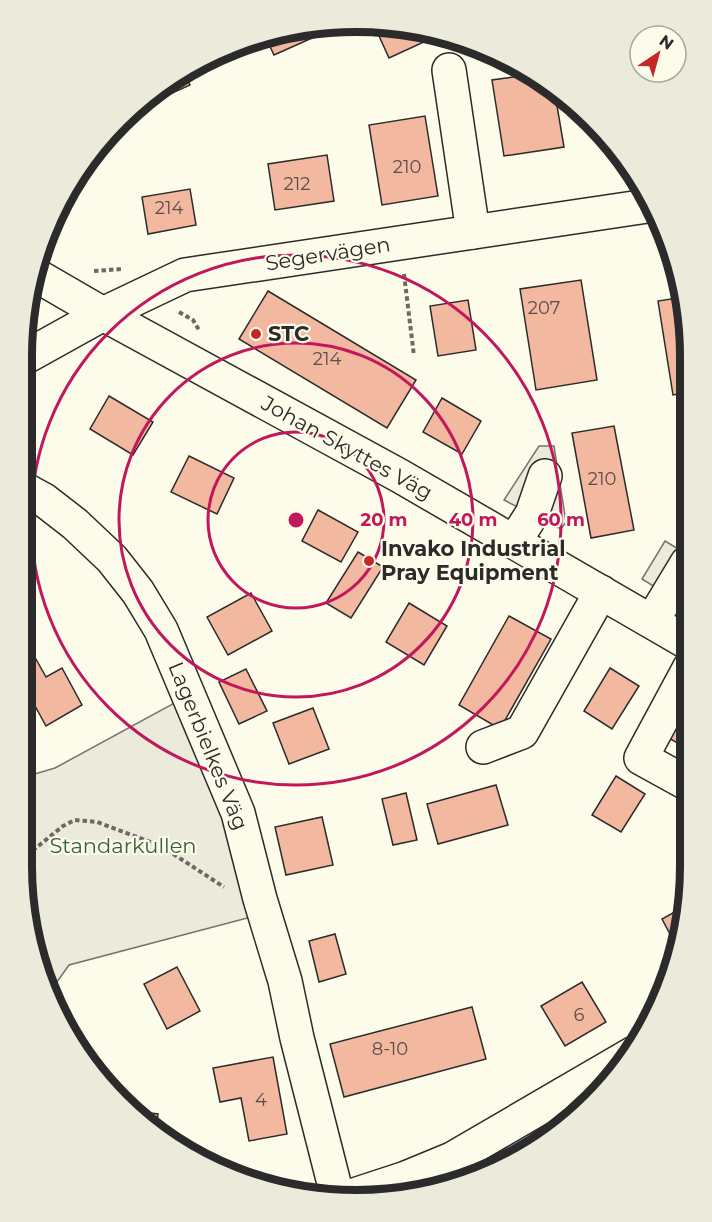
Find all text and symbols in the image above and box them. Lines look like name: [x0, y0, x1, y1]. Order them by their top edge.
north arrow: [628, 24, 688, 84]
text: N: [656, 31, 677, 54]
house number: 210: [393, 156, 421, 178]
house number: 212: [284, 173, 310, 195]
house number: 214: [155, 197, 183, 219]
street label: Segervägen: [264, 231, 392, 276]
house number: 207: [528, 297, 560, 319]
place label: STC: [268, 321, 309, 346]
marker: STC: [249, 327, 263, 341]
house number: 214: [313, 348, 341, 370]
street label: Johan Skyttes Väg: [257, 390, 437, 505]
house number: 210: [588, 468, 616, 490]
text: 20 m: [361, 509, 407, 531]
text: 40 m: [449, 509, 497, 531]
text: 60 m: [537, 509, 585, 531]
centre of rings: [286, 510, 306, 530]
place label: Invako Industrial Pray Equipment: [381, 536, 566, 585]
marker: Invako Industrial Pray Equipment: [362, 554, 376, 568]
street label: Lagerbielkes Väg: [163, 658, 254, 834]
park label: Standarkullen: [49, 833, 197, 858]
house number: 6: [574, 1004, 585, 1026]
house number: 8-10: [372, 1038, 408, 1060]
house number: 4: [255, 1089, 267, 1111]

